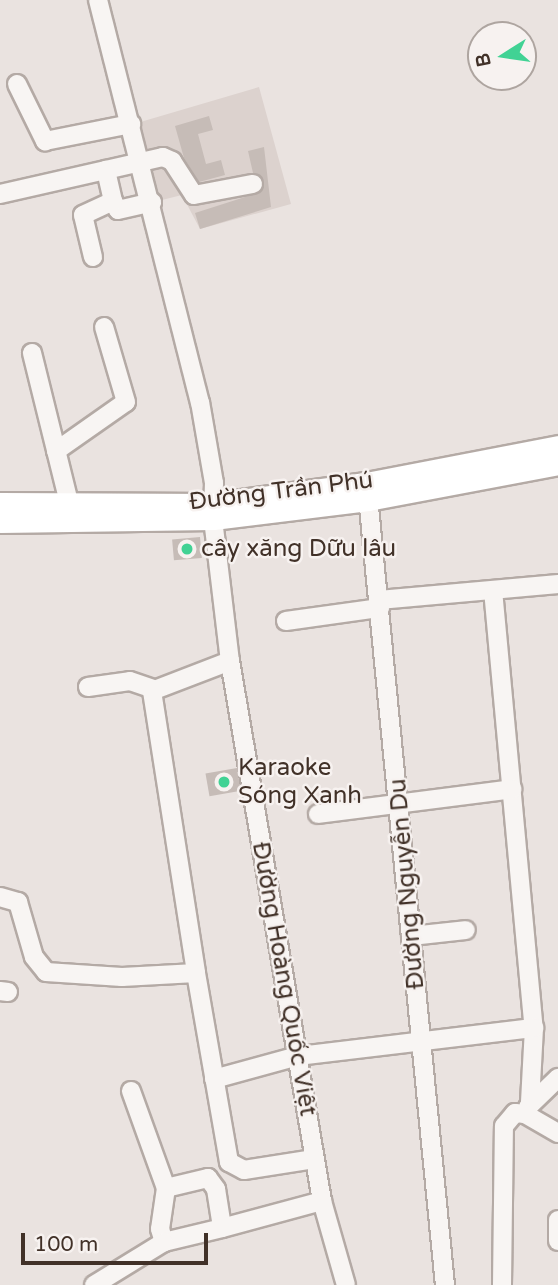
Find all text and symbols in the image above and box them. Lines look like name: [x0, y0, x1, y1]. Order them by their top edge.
north arrow: [467, 21, 537, 91]
text: B: [471, 51, 496, 69]
street label: Đường Trần Phú: [187, 465, 375, 517]
place label: cây xăng Dữu lâu: [201, 535, 396, 563]
marker: cây xăng Dữu lâu: [179, 541, 195, 557]
place label: Karaoke Sóng Xanh: [238, 754, 362, 810]
marker: Karaoke Sóng Xanh: [216, 774, 232, 790]
street label: Đường Nguyễn Du: [383, 777, 431, 991]
street label: Đường Hoàng Quốc Việt: [246, 840, 322, 1118]
scale bar: [24, 1218, 212, 1262]
text: 100 m: [34, 1232, 98, 1257]

